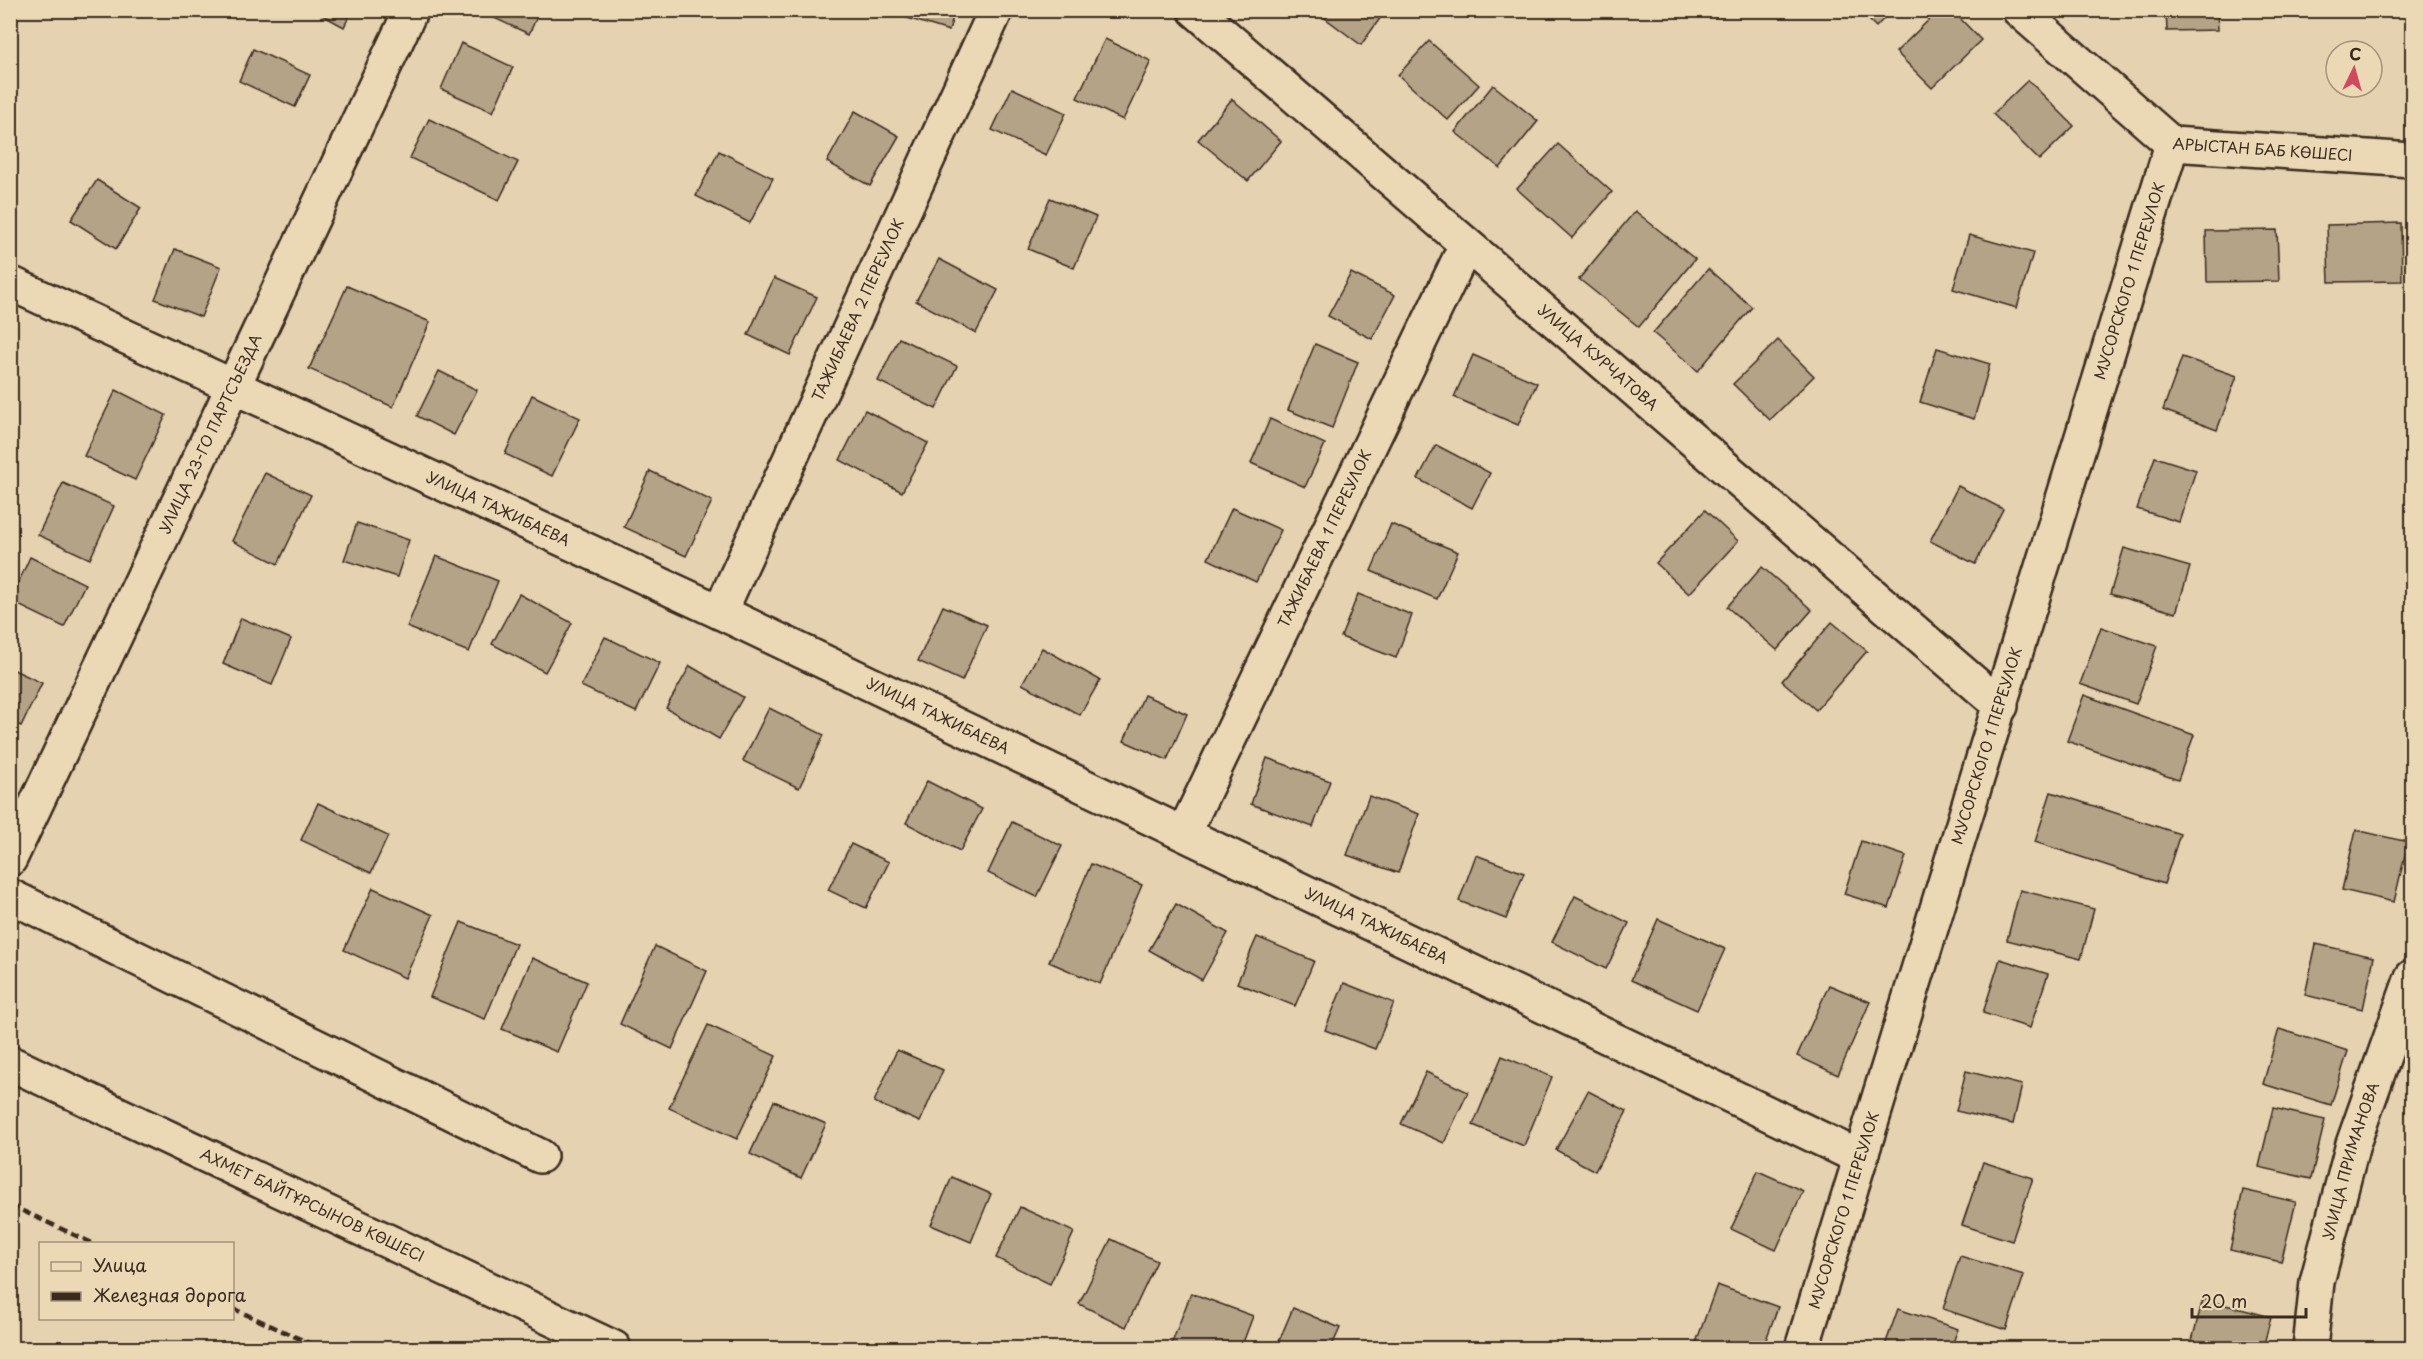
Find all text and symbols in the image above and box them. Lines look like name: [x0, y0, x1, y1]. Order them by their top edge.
north arrow: [2324, 39, 2384, 99]
text: С: [2348, 41, 2362, 66]
street label: АРЫСТАН БАБ КӨШЕСІ: [2172, 131, 2353, 166]
street label: МУСОРСКОГО 1 ПЕРЕУЛОК: [2087, 179, 2170, 382]
street label: ТАЖИБАЕВА 2 ПЕРЕУЛОК: [805, 214, 909, 405]
street label: УЛИЦА КУРЧАТОВА: [1533, 298, 1664, 415]
street label: УЛИЦА 23-ГО ПАРТСЪЕЗДА: [152, 330, 266, 537]
street label: ТАЖИБАЕВА 1 ПЕРЕУЛОК: [1271, 445, 1376, 631]
street label: УЛИЦА ТАЖИБАЕВА: [423, 465, 574, 551]
street label: МУСОРСКОГО 1 ПЕРЕУЛОК: [1944, 644, 2027, 847]
street label: УЛИЦА ТАЖИБАЕВА: [863, 671, 1014, 759]
street label: УЛИЦА ТАЖИБАЕВА: [1302, 881, 1452, 969]
street label: УЛИЦА ПРИМАНОВА: [2316, 1079, 2384, 1242]
street label: МУСОРСКОГО 1 ПЕРЕУЛОК: [1802, 1108, 1884, 1311]
street label: АХМЕТ БАЙТҰРСЫНОВ КӨШЕСІ: [197, 1141, 429, 1267]
legend: [39, 1242, 234, 1320]
text: Улица: [93, 1251, 147, 1278]
text: Железная дорога: [93, 1281, 247, 1308]
scale bar: [2192, 1281, 2306, 1319]
text: 20 m: [2201, 1287, 2247, 1314]

